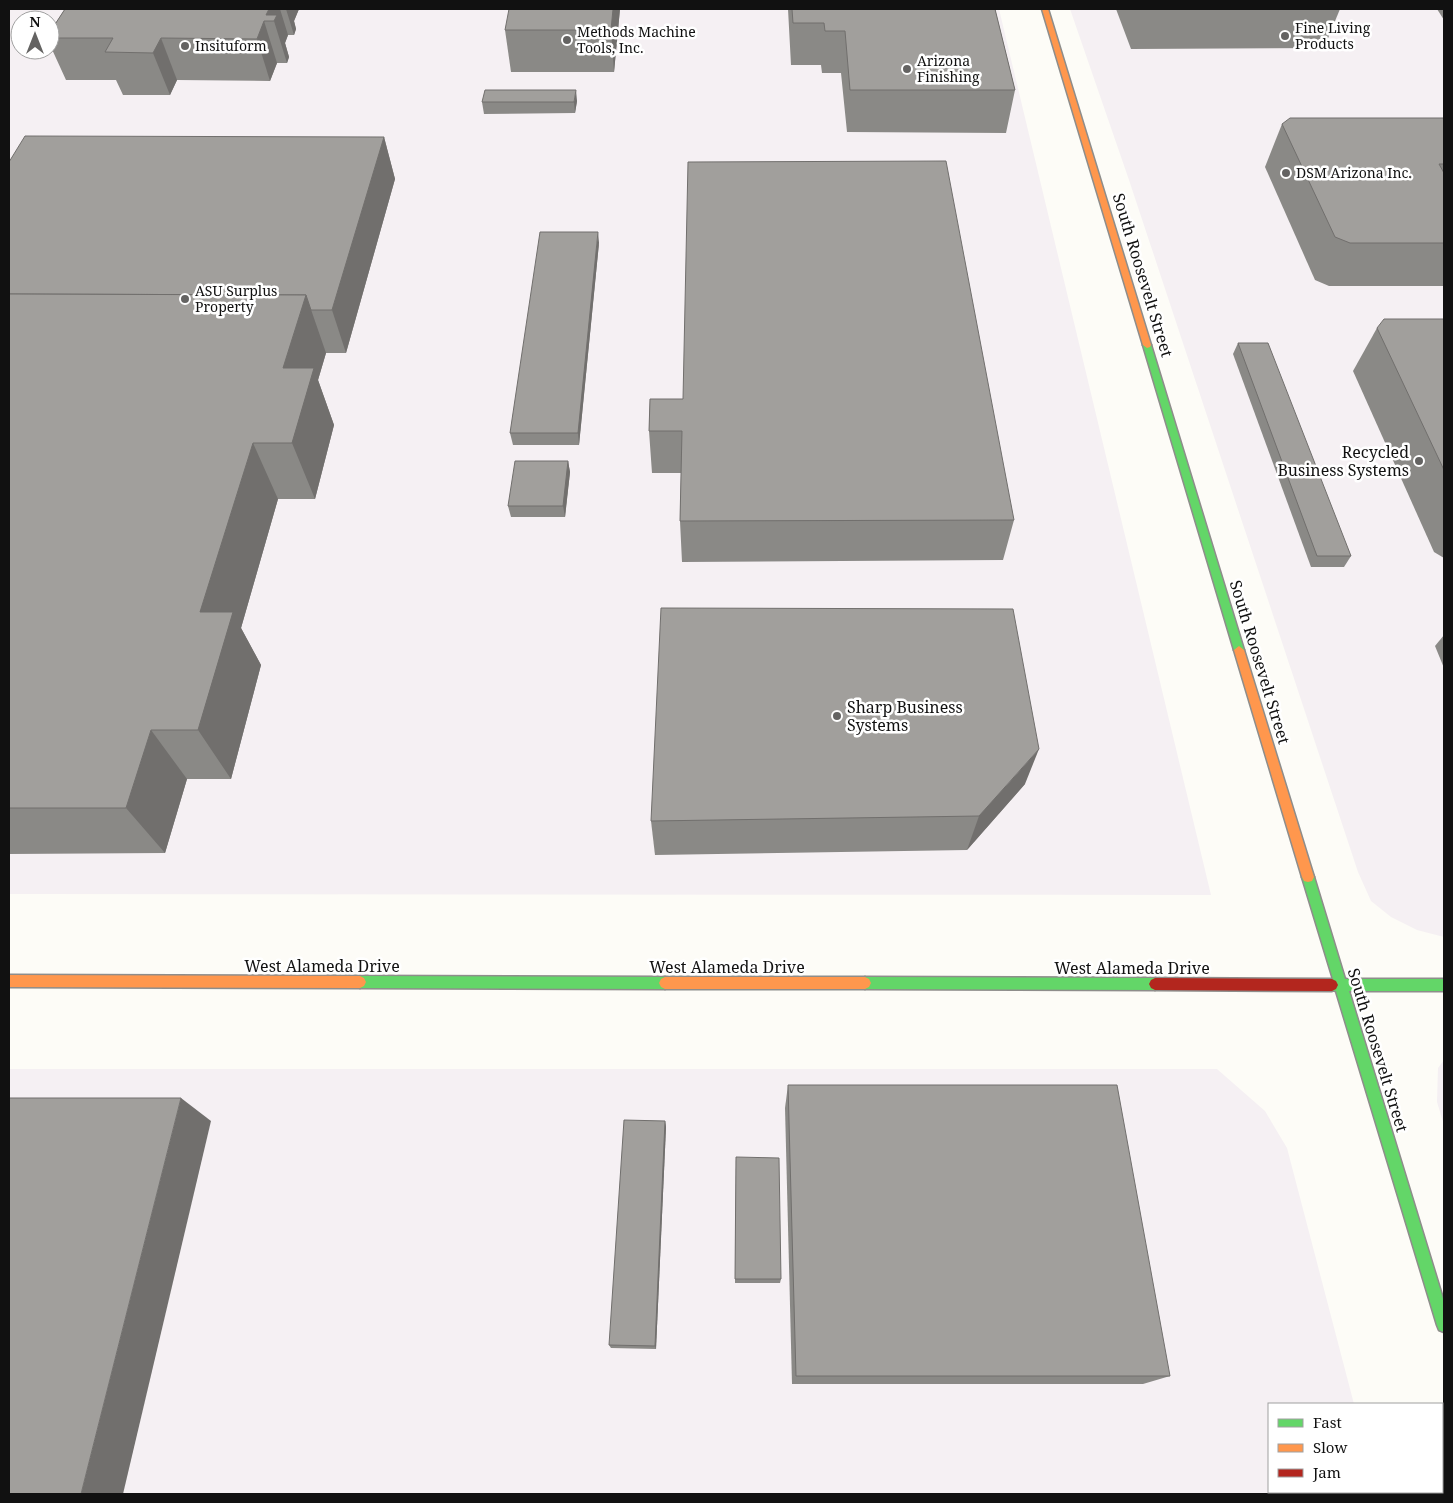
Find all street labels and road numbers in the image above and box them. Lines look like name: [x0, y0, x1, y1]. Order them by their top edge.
street label: South Roosevelt Street: [1108, 191, 1178, 360]
street label: South Roosevelt Street: [1225, 578, 1295, 747]
street label: West Alameda Drive: [244, 955, 400, 977]
street label: West Alameda Drive: [649, 956, 805, 978]
street label: West Alameda Drive: [1054, 957, 1210, 979]
street label: South Roosevelt Street: [1343, 966, 1413, 1135]

